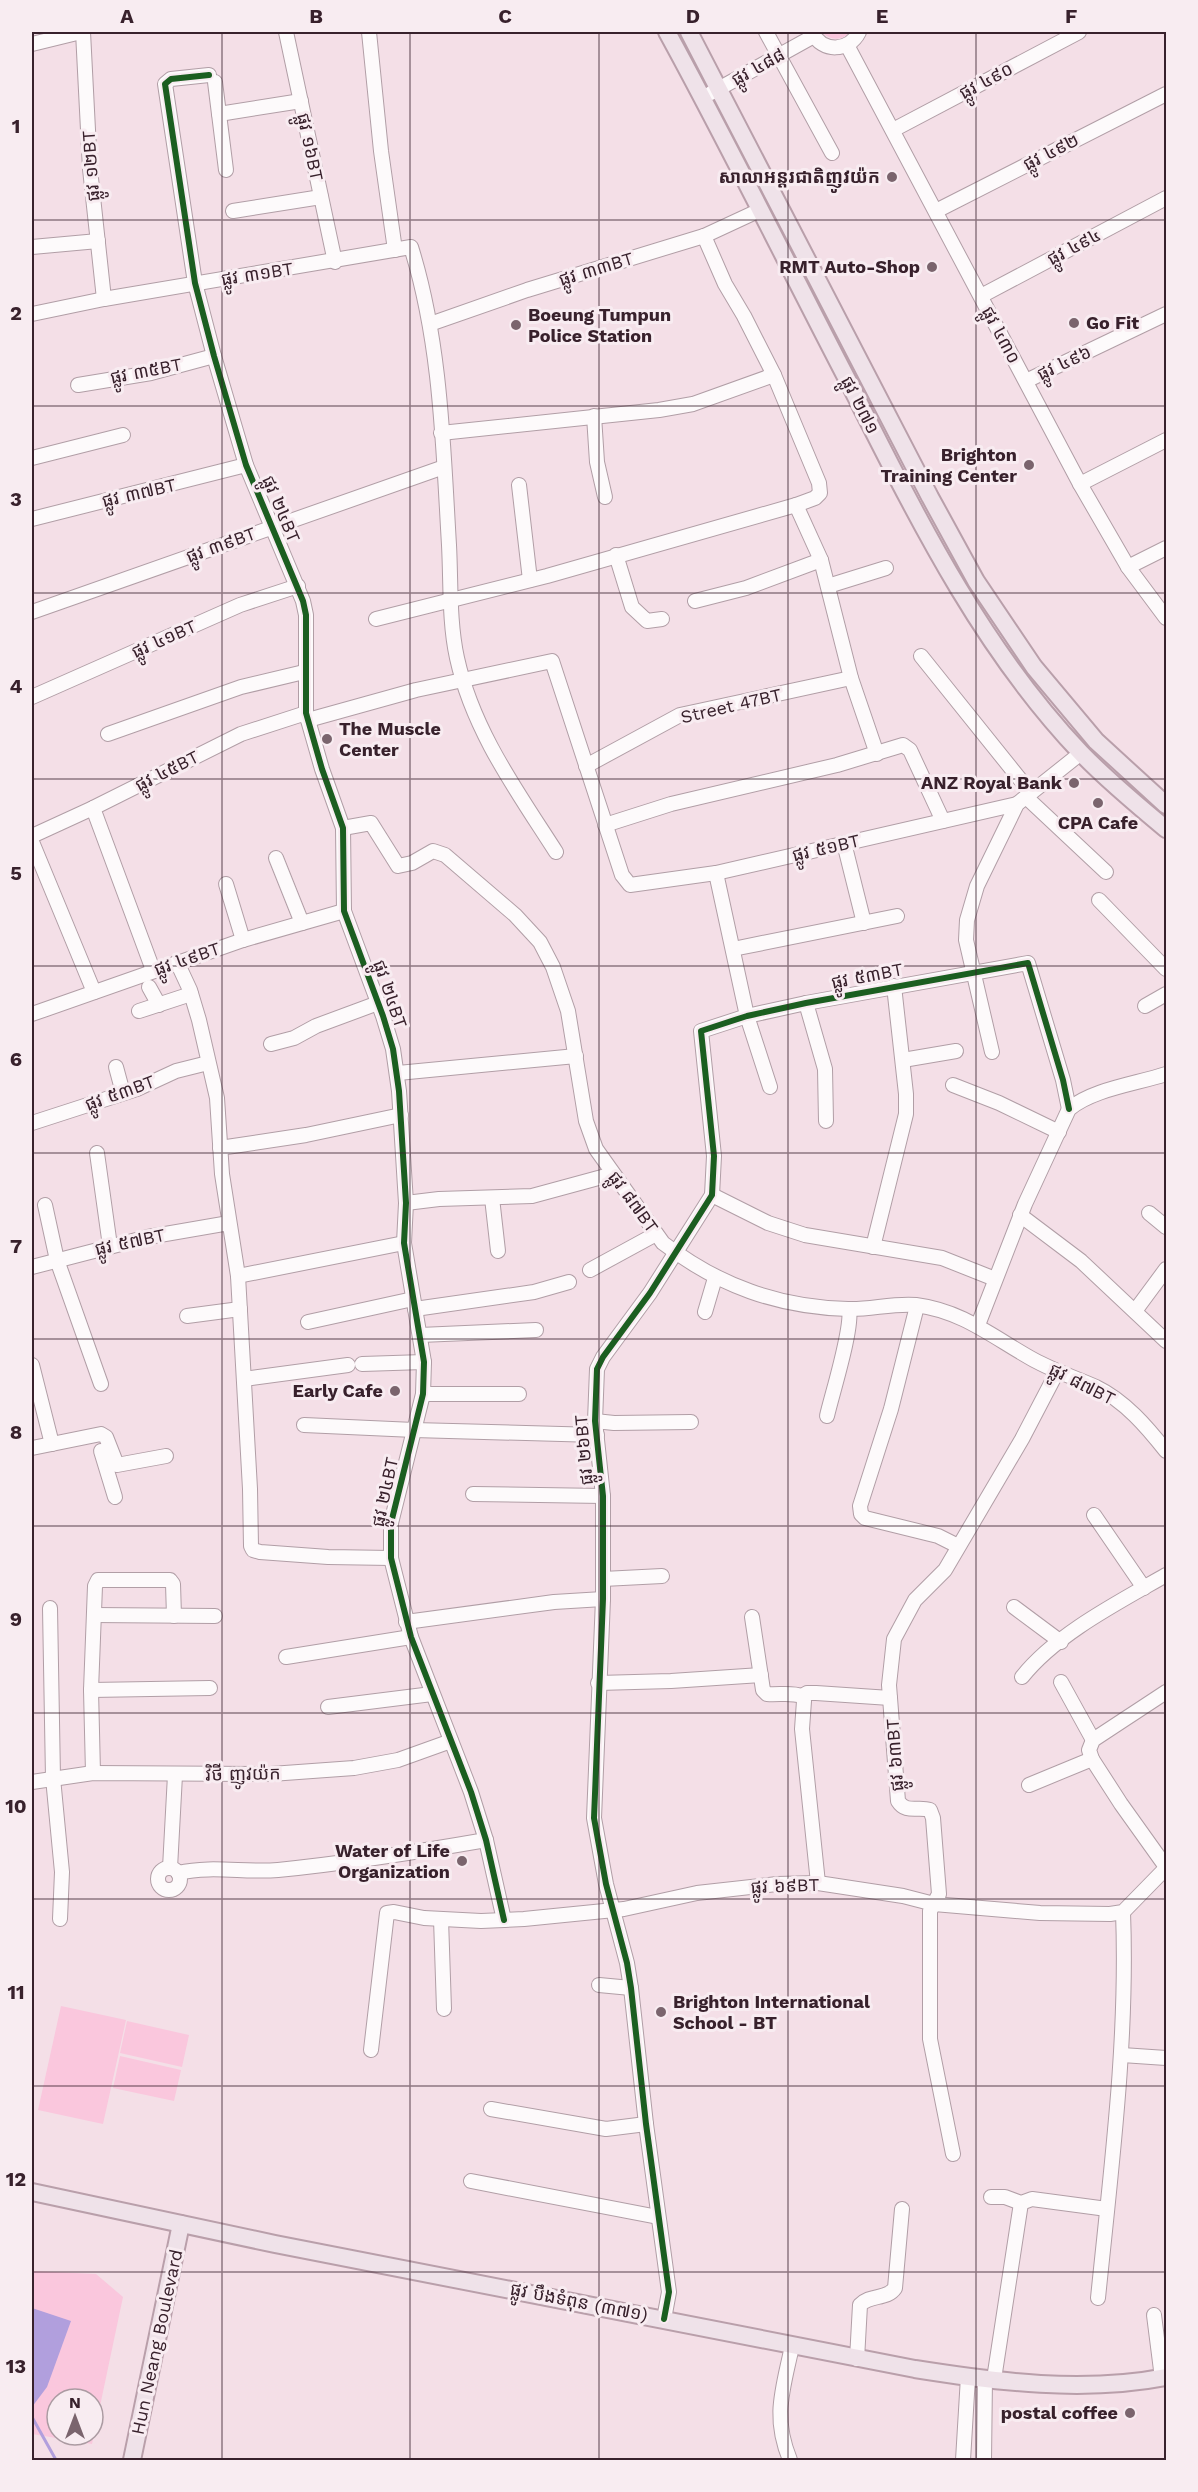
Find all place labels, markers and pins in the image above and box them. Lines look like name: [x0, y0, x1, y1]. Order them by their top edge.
place label: សាលាអន្តរជាតិញូវយ៉ក: [718, 166, 880, 193]
marker: សាលាអន្តរជាតិញូវយ៉ក: [885, 170, 899, 184]
place label: RMT Auto-Shop: [779, 256, 920, 277]
marker: RMT Auto-Shop: [925, 260, 939, 274]
place label: Boeung Tumpun Police Station: [528, 304, 671, 346]
place label: Go Fit: [1086, 312, 1139, 333]
marker: Go Fit: [1067, 316, 1081, 330]
marker: Boeung Tumpun Police Station: [509, 318, 523, 332]
place label: Brighton Training Center: [880, 444, 1017, 486]
marker: Brighton Training Center: [1022, 458, 1036, 472]
place label: The Muscle Center: [339, 718, 441, 760]
marker: The Muscle Center: [320, 732, 334, 746]
place label: ANZ Royal Bank: [921, 772, 1063, 793]
marker: ANZ Royal Bank: [1067, 776, 1081, 790]
marker: CPA Cafe: [1091, 796, 1105, 810]
place label: CPA Cafe: [1058, 812, 1138, 833]
place label: Early Cafe: [293, 1380, 383, 1401]
marker: Early Cafe: [388, 1384, 402, 1398]
place label: Water of Life Organization: [335, 1840, 450, 1882]
marker: Water of Life Organization: [455, 1854, 469, 1868]
place label: Brighton International School - BT: [673, 1991, 870, 2033]
marker: Brighton International School - BT: [654, 2005, 668, 2019]
place label: postal coffee: [1001, 2402, 1118, 2423]
marker: postal coffee: [1123, 2406, 1137, 2420]

